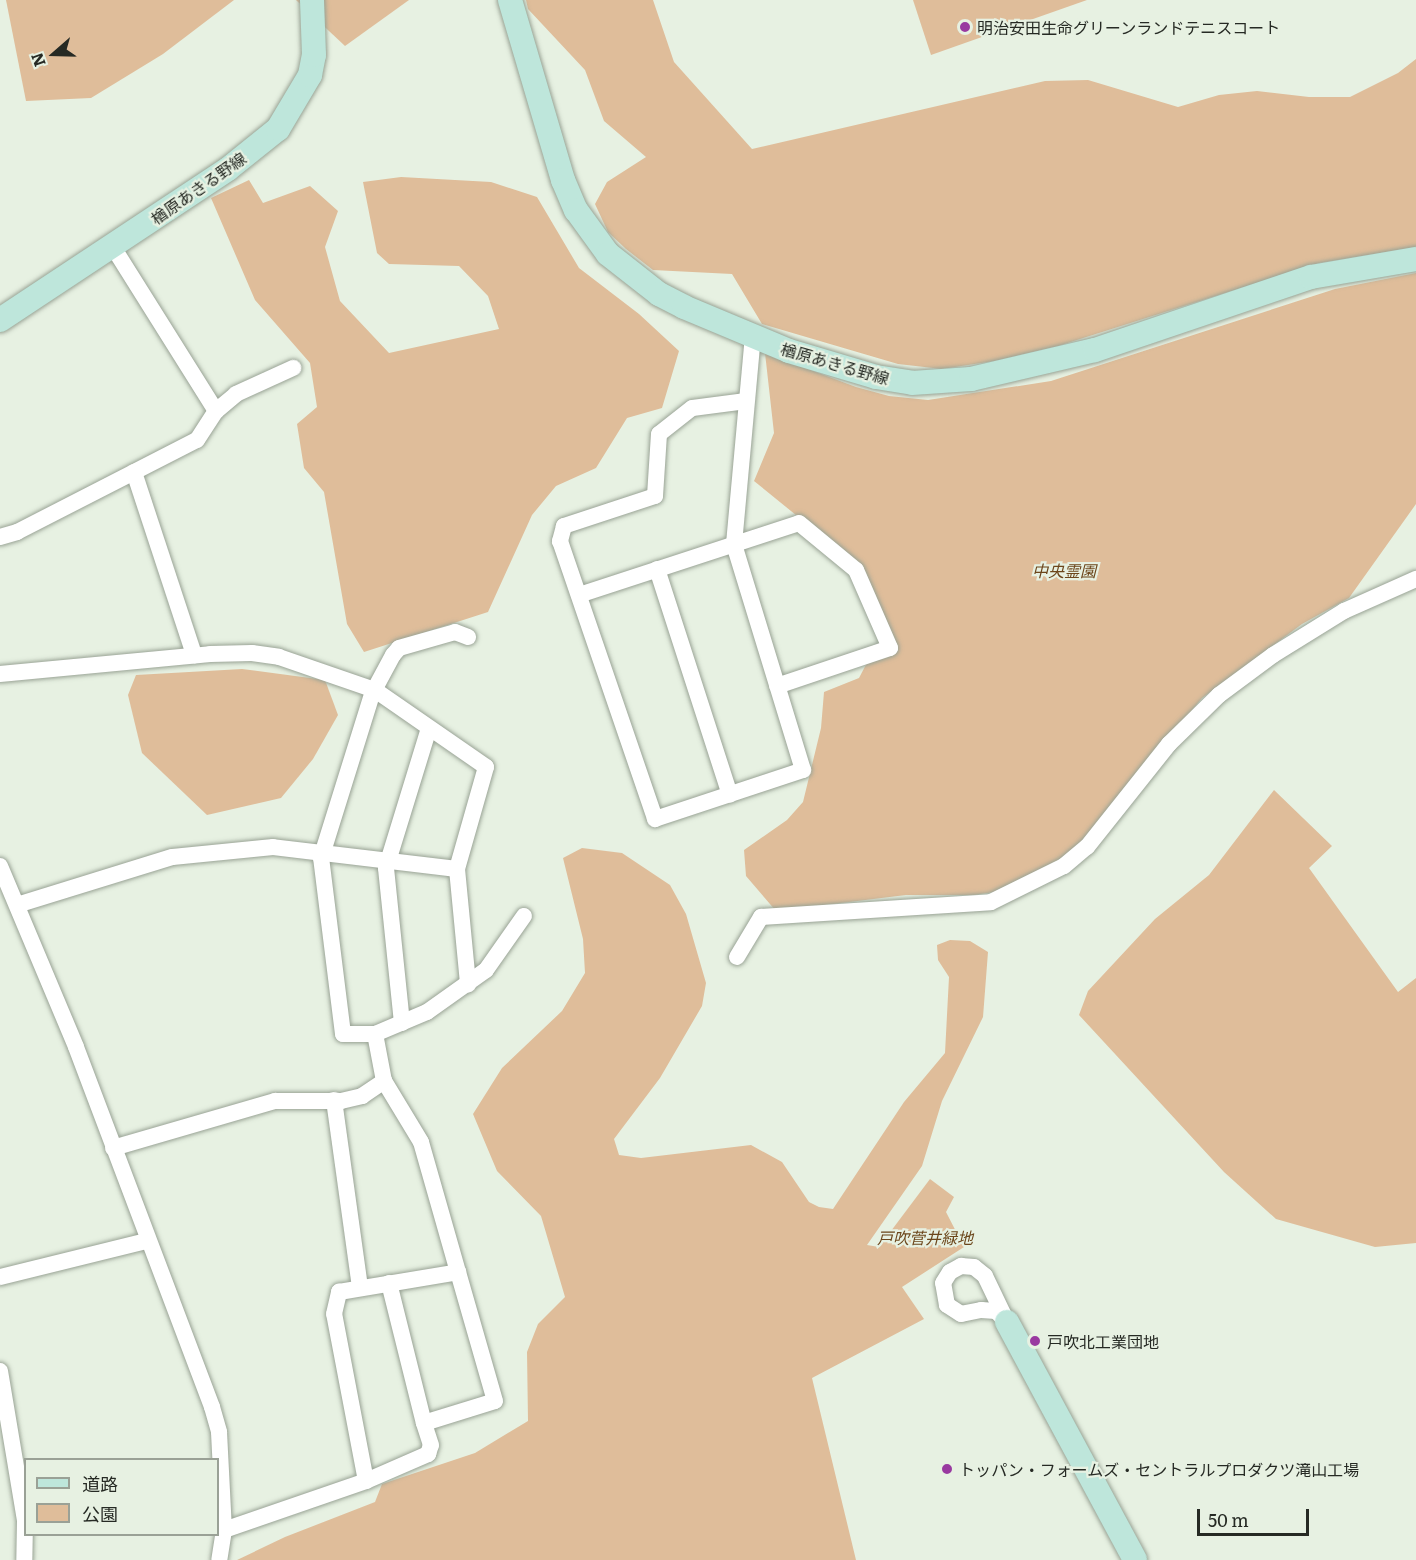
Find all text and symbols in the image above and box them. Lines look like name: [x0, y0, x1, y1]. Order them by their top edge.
place label: 明治安田生命グリーンランドテニスコート: [977, 17, 1281, 37]
marker: 明治安田生命グリーンランドテニスコート: [958, 20, 972, 34]
north arrow: [24, 24, 84, 84]
text: N: [24, 50, 51, 71]
street label: 楢原あきる野線: [147, 148, 249, 228]
street label: 楢原あきる野線: [779, 338, 891, 388]
park label: 中央霊園: [1032, 560, 1096, 580]
park label: 戸吹菅井緑地: [877, 1227, 973, 1247]
place label: 戸吹北工業団地: [1047, 1331, 1159, 1351]
marker: 戸吹北工業団地: [1028, 1334, 1042, 1348]
legend: [24, 1458, 219, 1536]
place label: トッパン・フォームズ・セントラルプロダクツ滝山工場: [959, 1459, 1359, 1479]
marker: トッパン・フォームズ・セントラルプロダクツ滝山工場: [940, 1462, 954, 1476]
text: 道路: [82, 1470, 118, 1497]
scale bar: [1200, 1497, 1312, 1535]
text: 公園: [82, 1500, 118, 1527]
text: 50 m: [1208, 1506, 1249, 1533]

